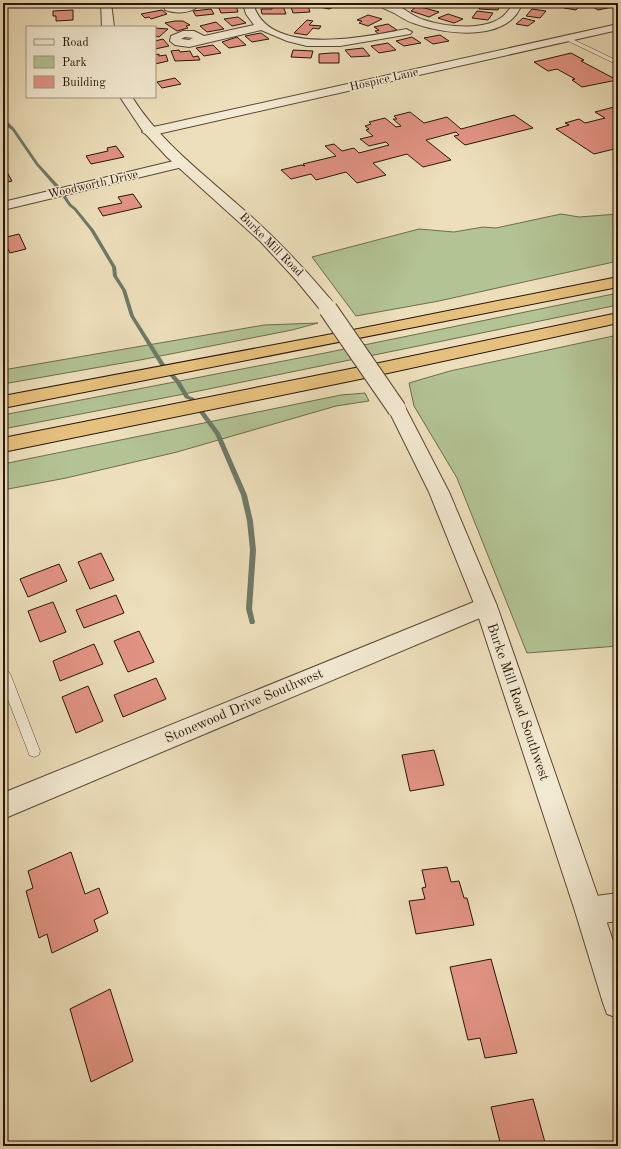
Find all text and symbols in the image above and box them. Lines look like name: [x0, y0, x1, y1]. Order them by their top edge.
legend: [26, 26, 156, 98]
text: Road: [62, 37, 89, 49]
text: Park: [62, 57, 87, 69]
street label: Hospice Lane: [348, 66, 420, 94]
text: Building: [62, 77, 106, 89]
street label: Woodworth Drive: [47, 169, 140, 201]
street label: Burke Mill Road: [237, 211, 305, 279]
street label: Burke Mill Road Southwest: [484, 621, 552, 783]
street label: Stonewood Drive Southwest: [163, 666, 325, 746]

